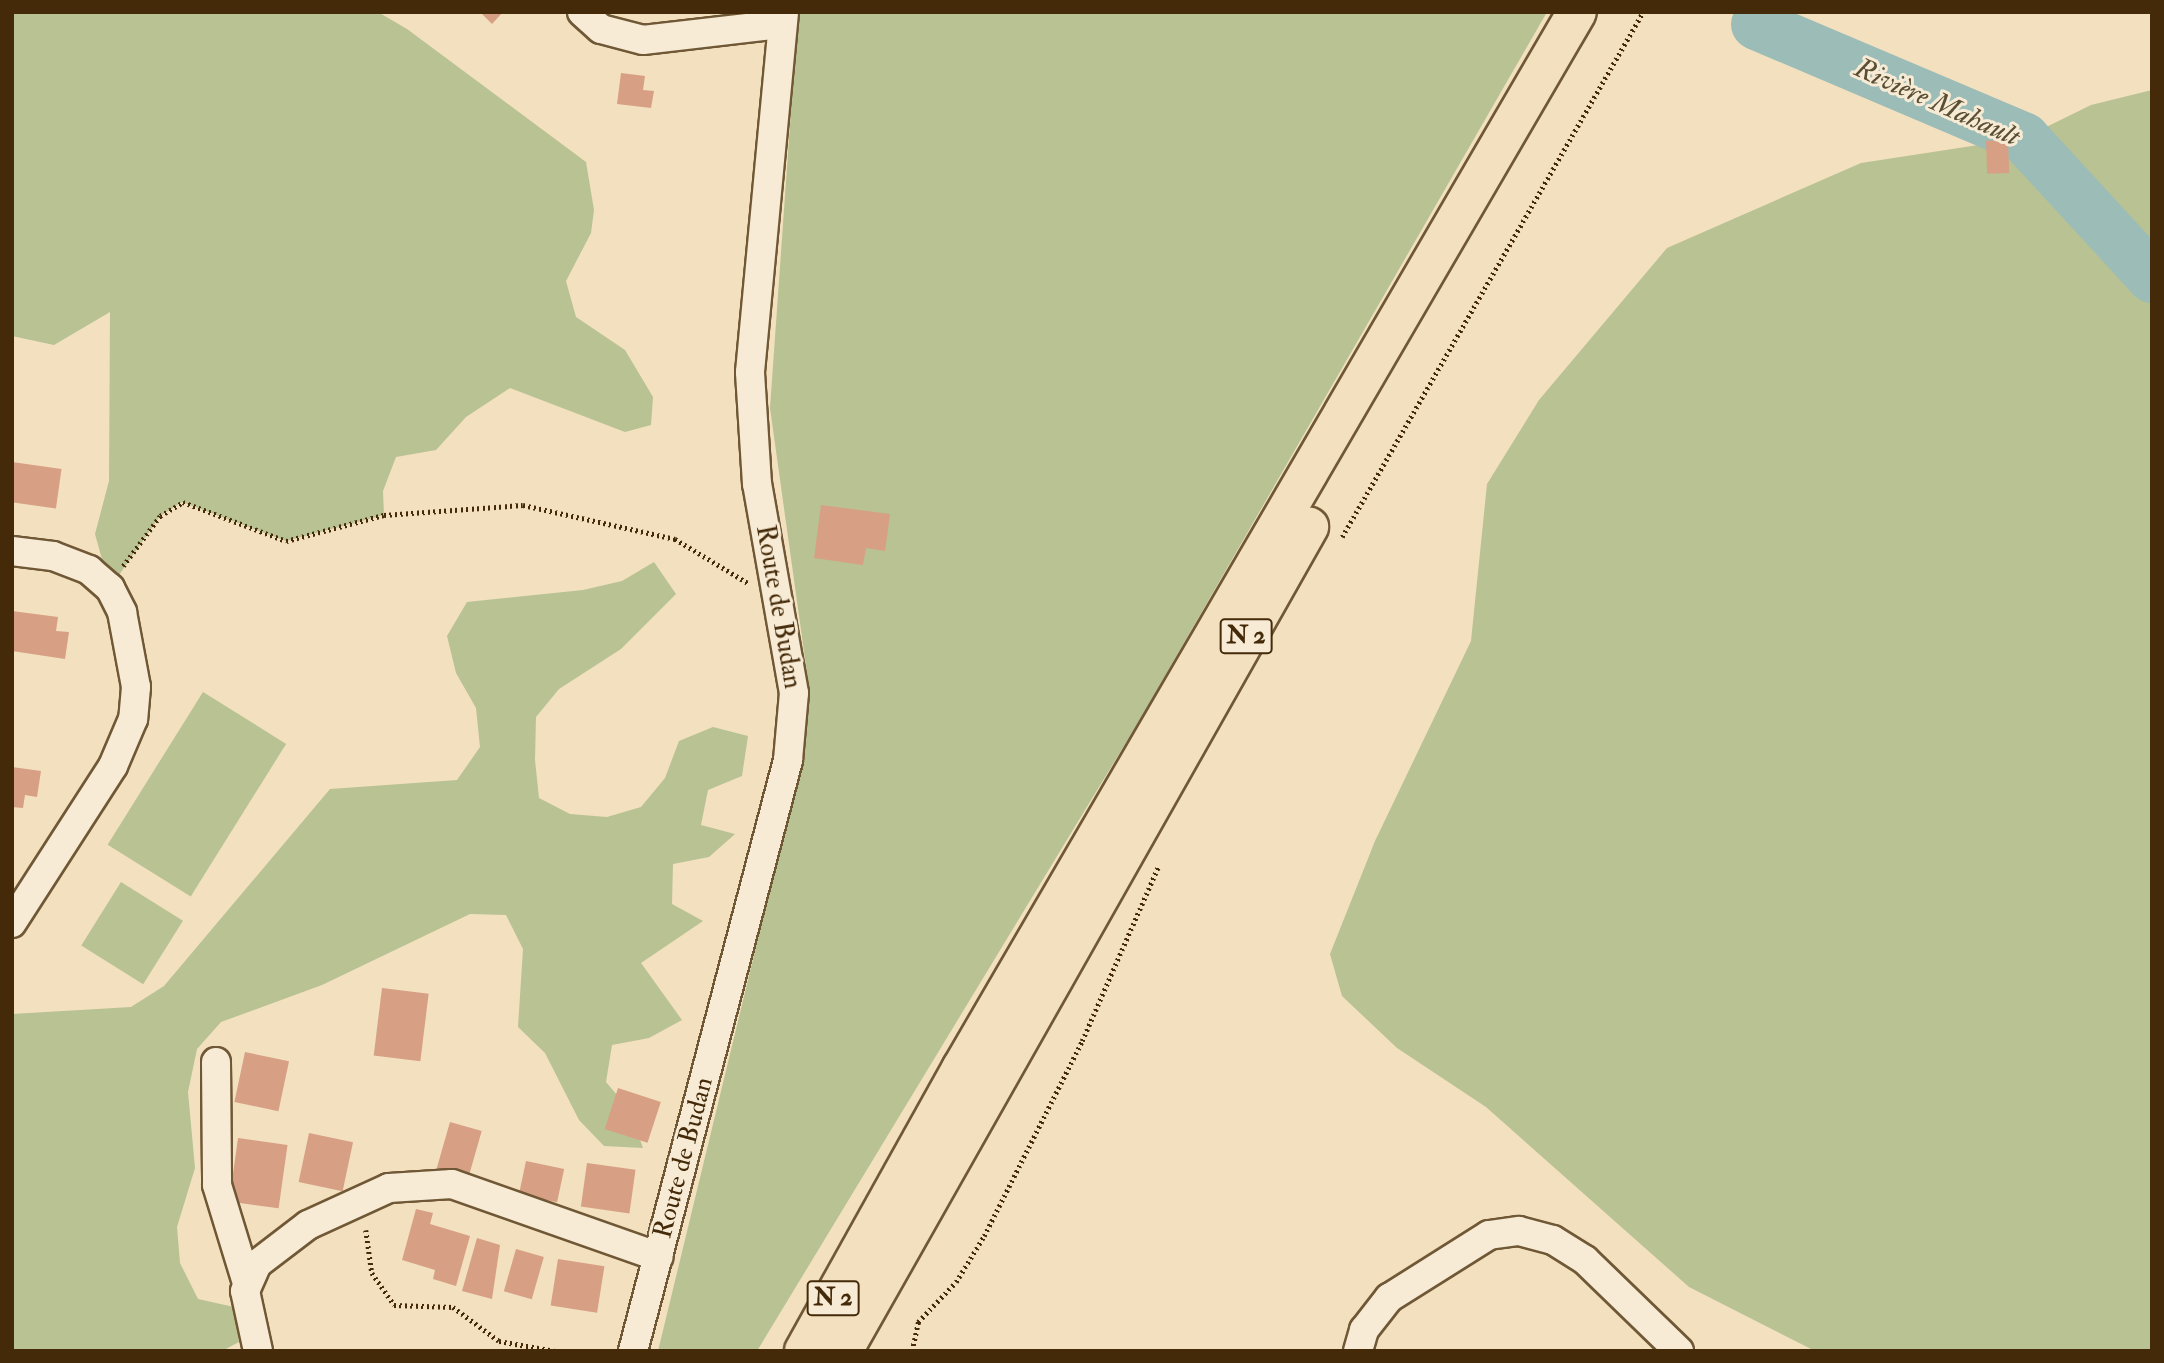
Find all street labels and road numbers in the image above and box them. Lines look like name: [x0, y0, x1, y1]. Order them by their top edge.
street label: Route de Budan: [748, 523, 808, 691]
road number: N 2: [1218, 616, 1274, 656]
street label: Route de Budan: [648, 1074, 720, 1242]
road number: N 2: [805, 1278, 861, 1318]

